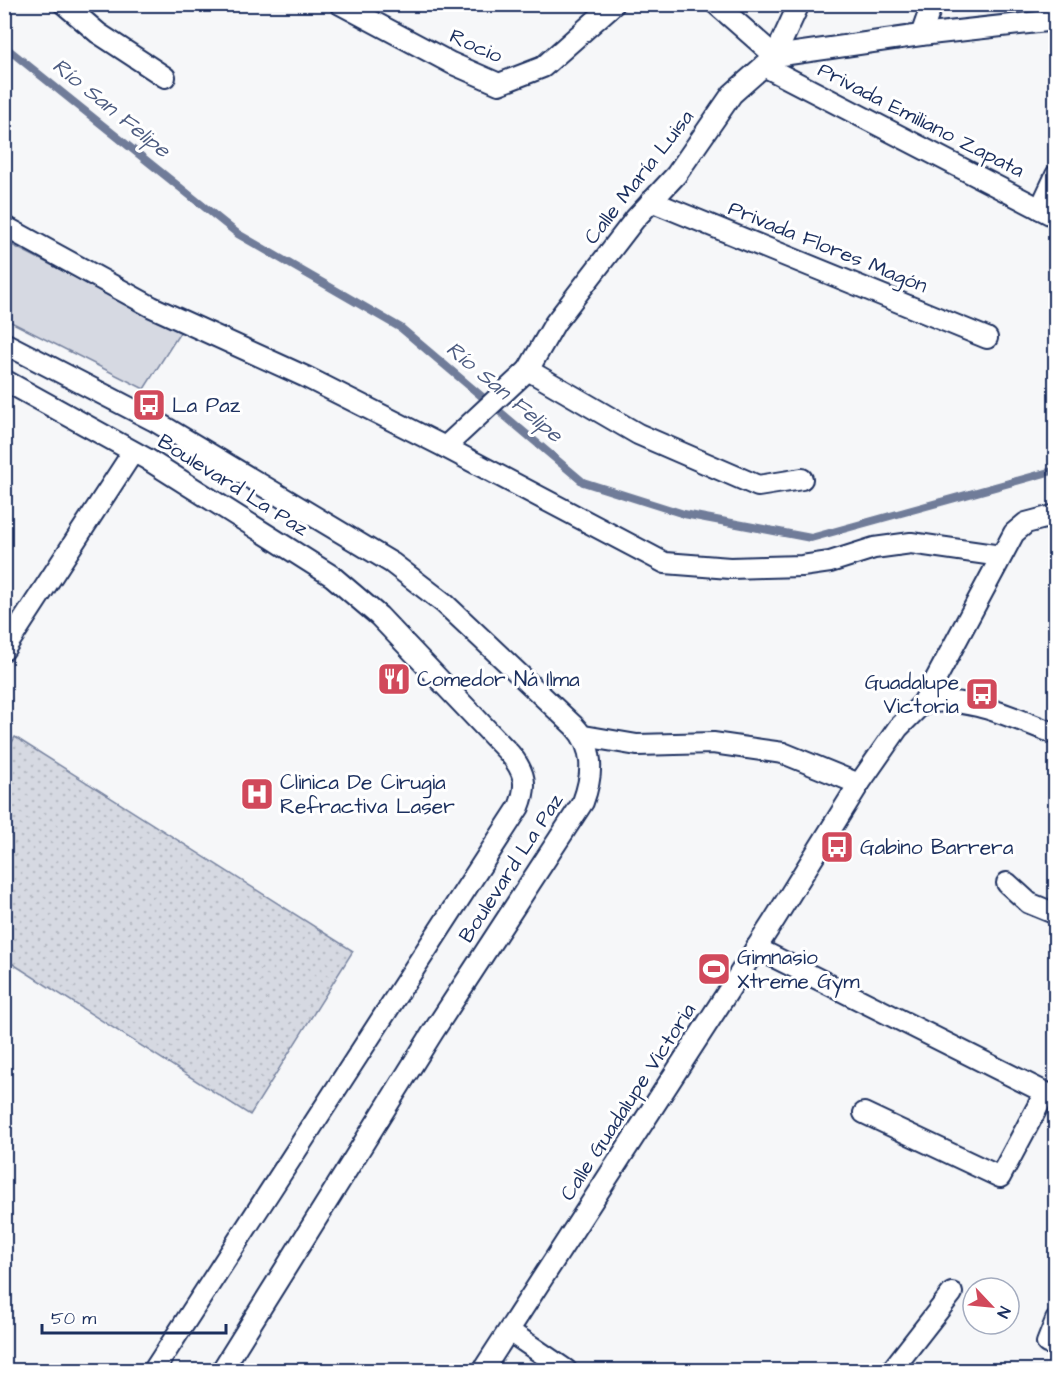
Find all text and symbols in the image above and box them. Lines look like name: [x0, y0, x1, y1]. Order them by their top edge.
street label: Rocio: [445, 22, 507, 71]
water label: Río San Felipe: [46, 51, 177, 166]
street label: Privada Emiliano Zapata: [812, 55, 1029, 186]
street label: Calle María Luisa: [577, 103, 701, 250]
street label: Privada Flores Magón: [723, 194, 932, 302]
water label: Río San Felipe: [439, 334, 570, 451]
bus stop icon: La Paz: [131, 387, 167, 423]
place label: La Paz: [172, 391, 241, 420]
street label: Boulevard La Paz: [152, 427, 314, 543]
restaurant icon: Comedor Ná Ilma: [376, 661, 412, 697]
place label: Comedor Ná Ilma: [417, 665, 580, 694]
place label: Guadalupe Victoria: [865, 668, 959, 721]
bus stop icon: Guadalupe Victoria: [964, 676, 1000, 712]
place label: Clinica De Cirugia Refractiva Laser: [280, 768, 455, 821]
hospital icon: Clinica De Cirugia Refractiva Laser: [239, 776, 275, 812]
street label: Boulevard La Paz: [452, 787, 570, 948]
bus stop icon: Gabino Barrera: [819, 829, 855, 865]
place label: Gabino Barrera: [860, 833, 1014, 862]
place label: Gimnasio Xtreme Gym: [737, 943, 860, 998]
sports icon: Gimnasio Xtreme Gym: [696, 951, 732, 987]
street label: Calle Guadalupe Victoria: [553, 997, 704, 1207]
north arrow: [961, 1276, 1021, 1336]
scale bar: [42, 1297, 226, 1335]
text: N: [991, 1303, 1016, 1321]
text: 50 m: [51, 1306, 96, 1331]

